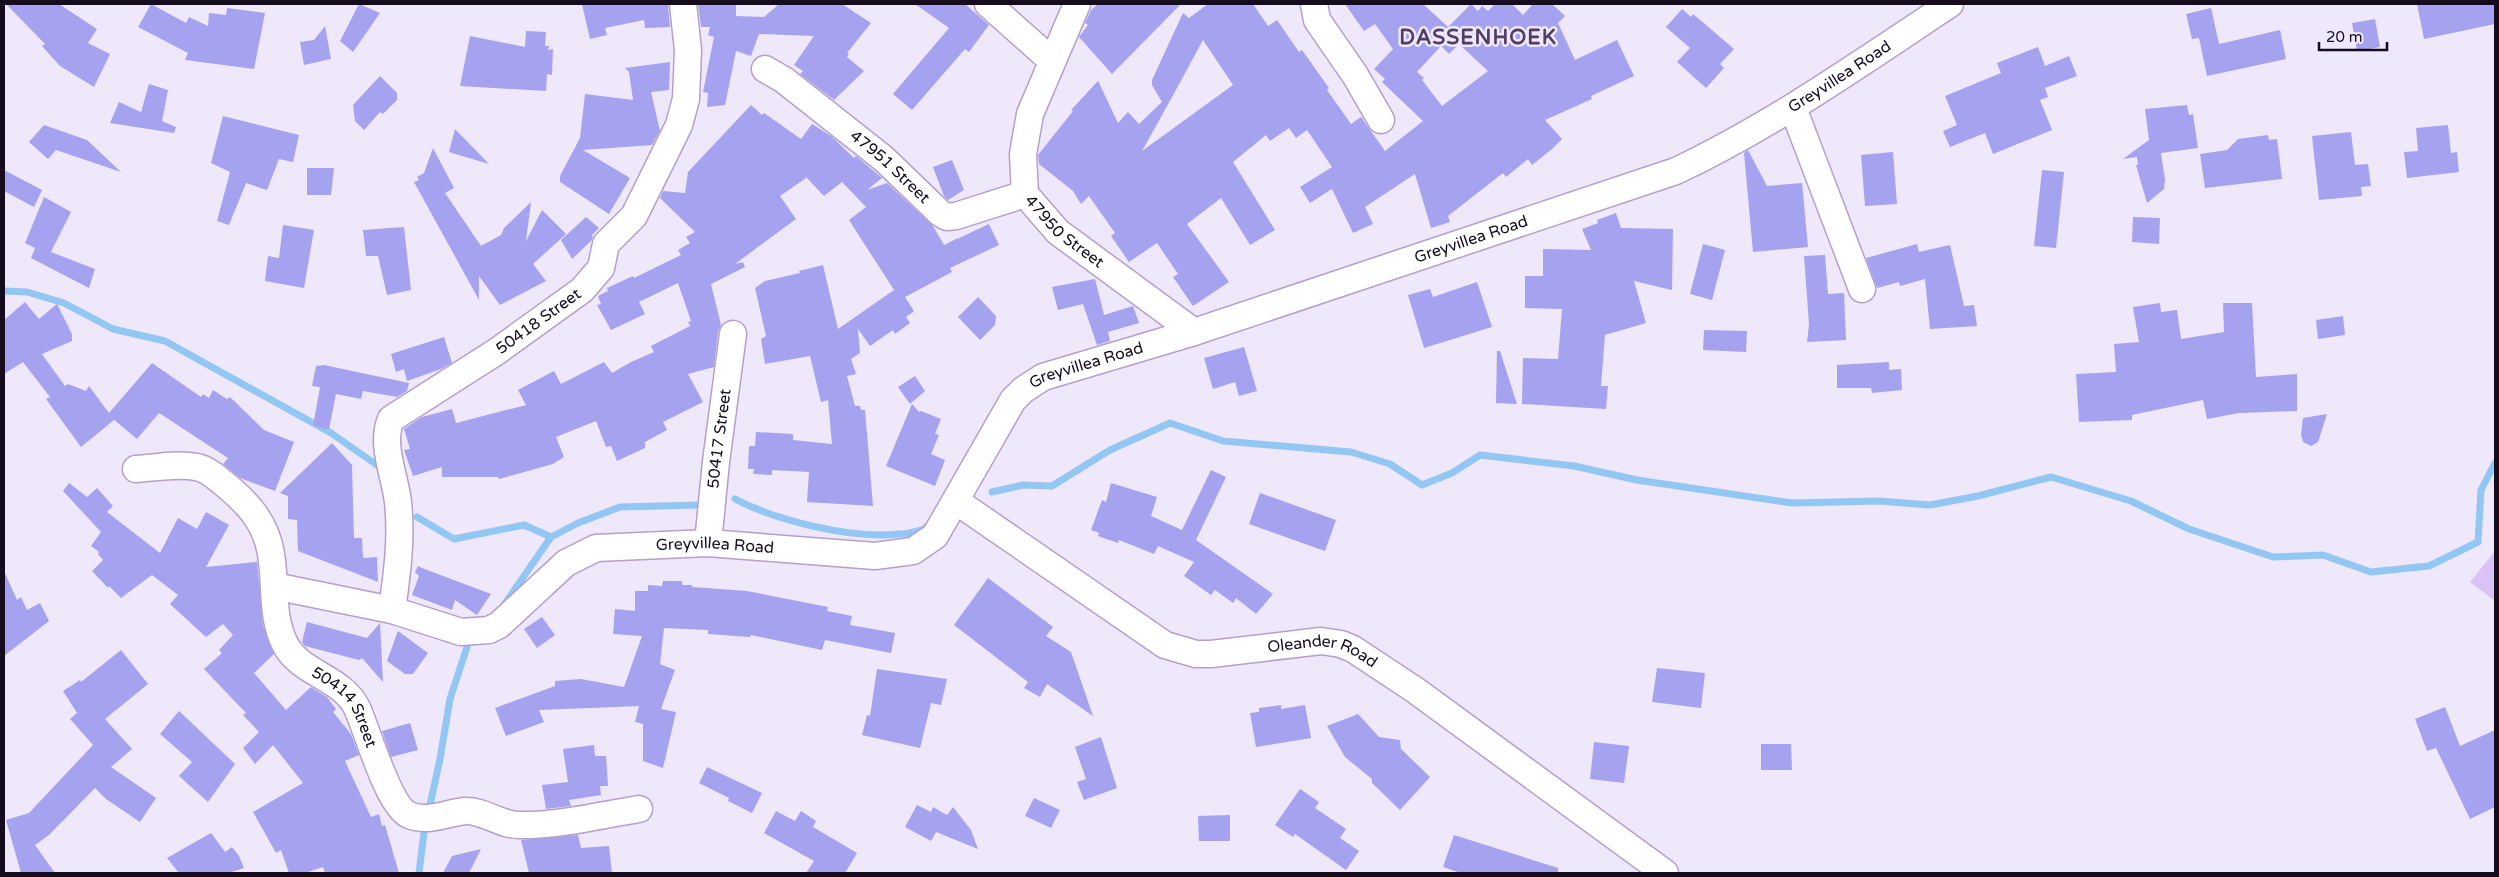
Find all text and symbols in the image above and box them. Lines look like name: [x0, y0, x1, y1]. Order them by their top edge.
scale bar: [2319, 20, 2386, 52]
district label: DASSENHOEK: [1399, 25, 1557, 50]
text: 20 m: [2326, 28, 2363, 46]
street label: Greyvillea Road: [1785, 36, 1895, 117]
street label: 47951 Street: [846, 126, 934, 208]
street label: 47950 Street: [1020, 191, 1108, 272]
street label: Greyvillea Road: [1412, 211, 1530, 268]
street label: 50418 Street: [492, 284, 585, 359]
street label: Greyvillea Road: [1025, 338, 1146, 393]
street label: 50417 Street: [703, 388, 736, 489]
street label: Greyvillea Road: [655, 533, 775, 558]
street label: Oleander Road: [1266, 631, 1381, 672]
street label: 50414 Street: [308, 662, 381, 750]

